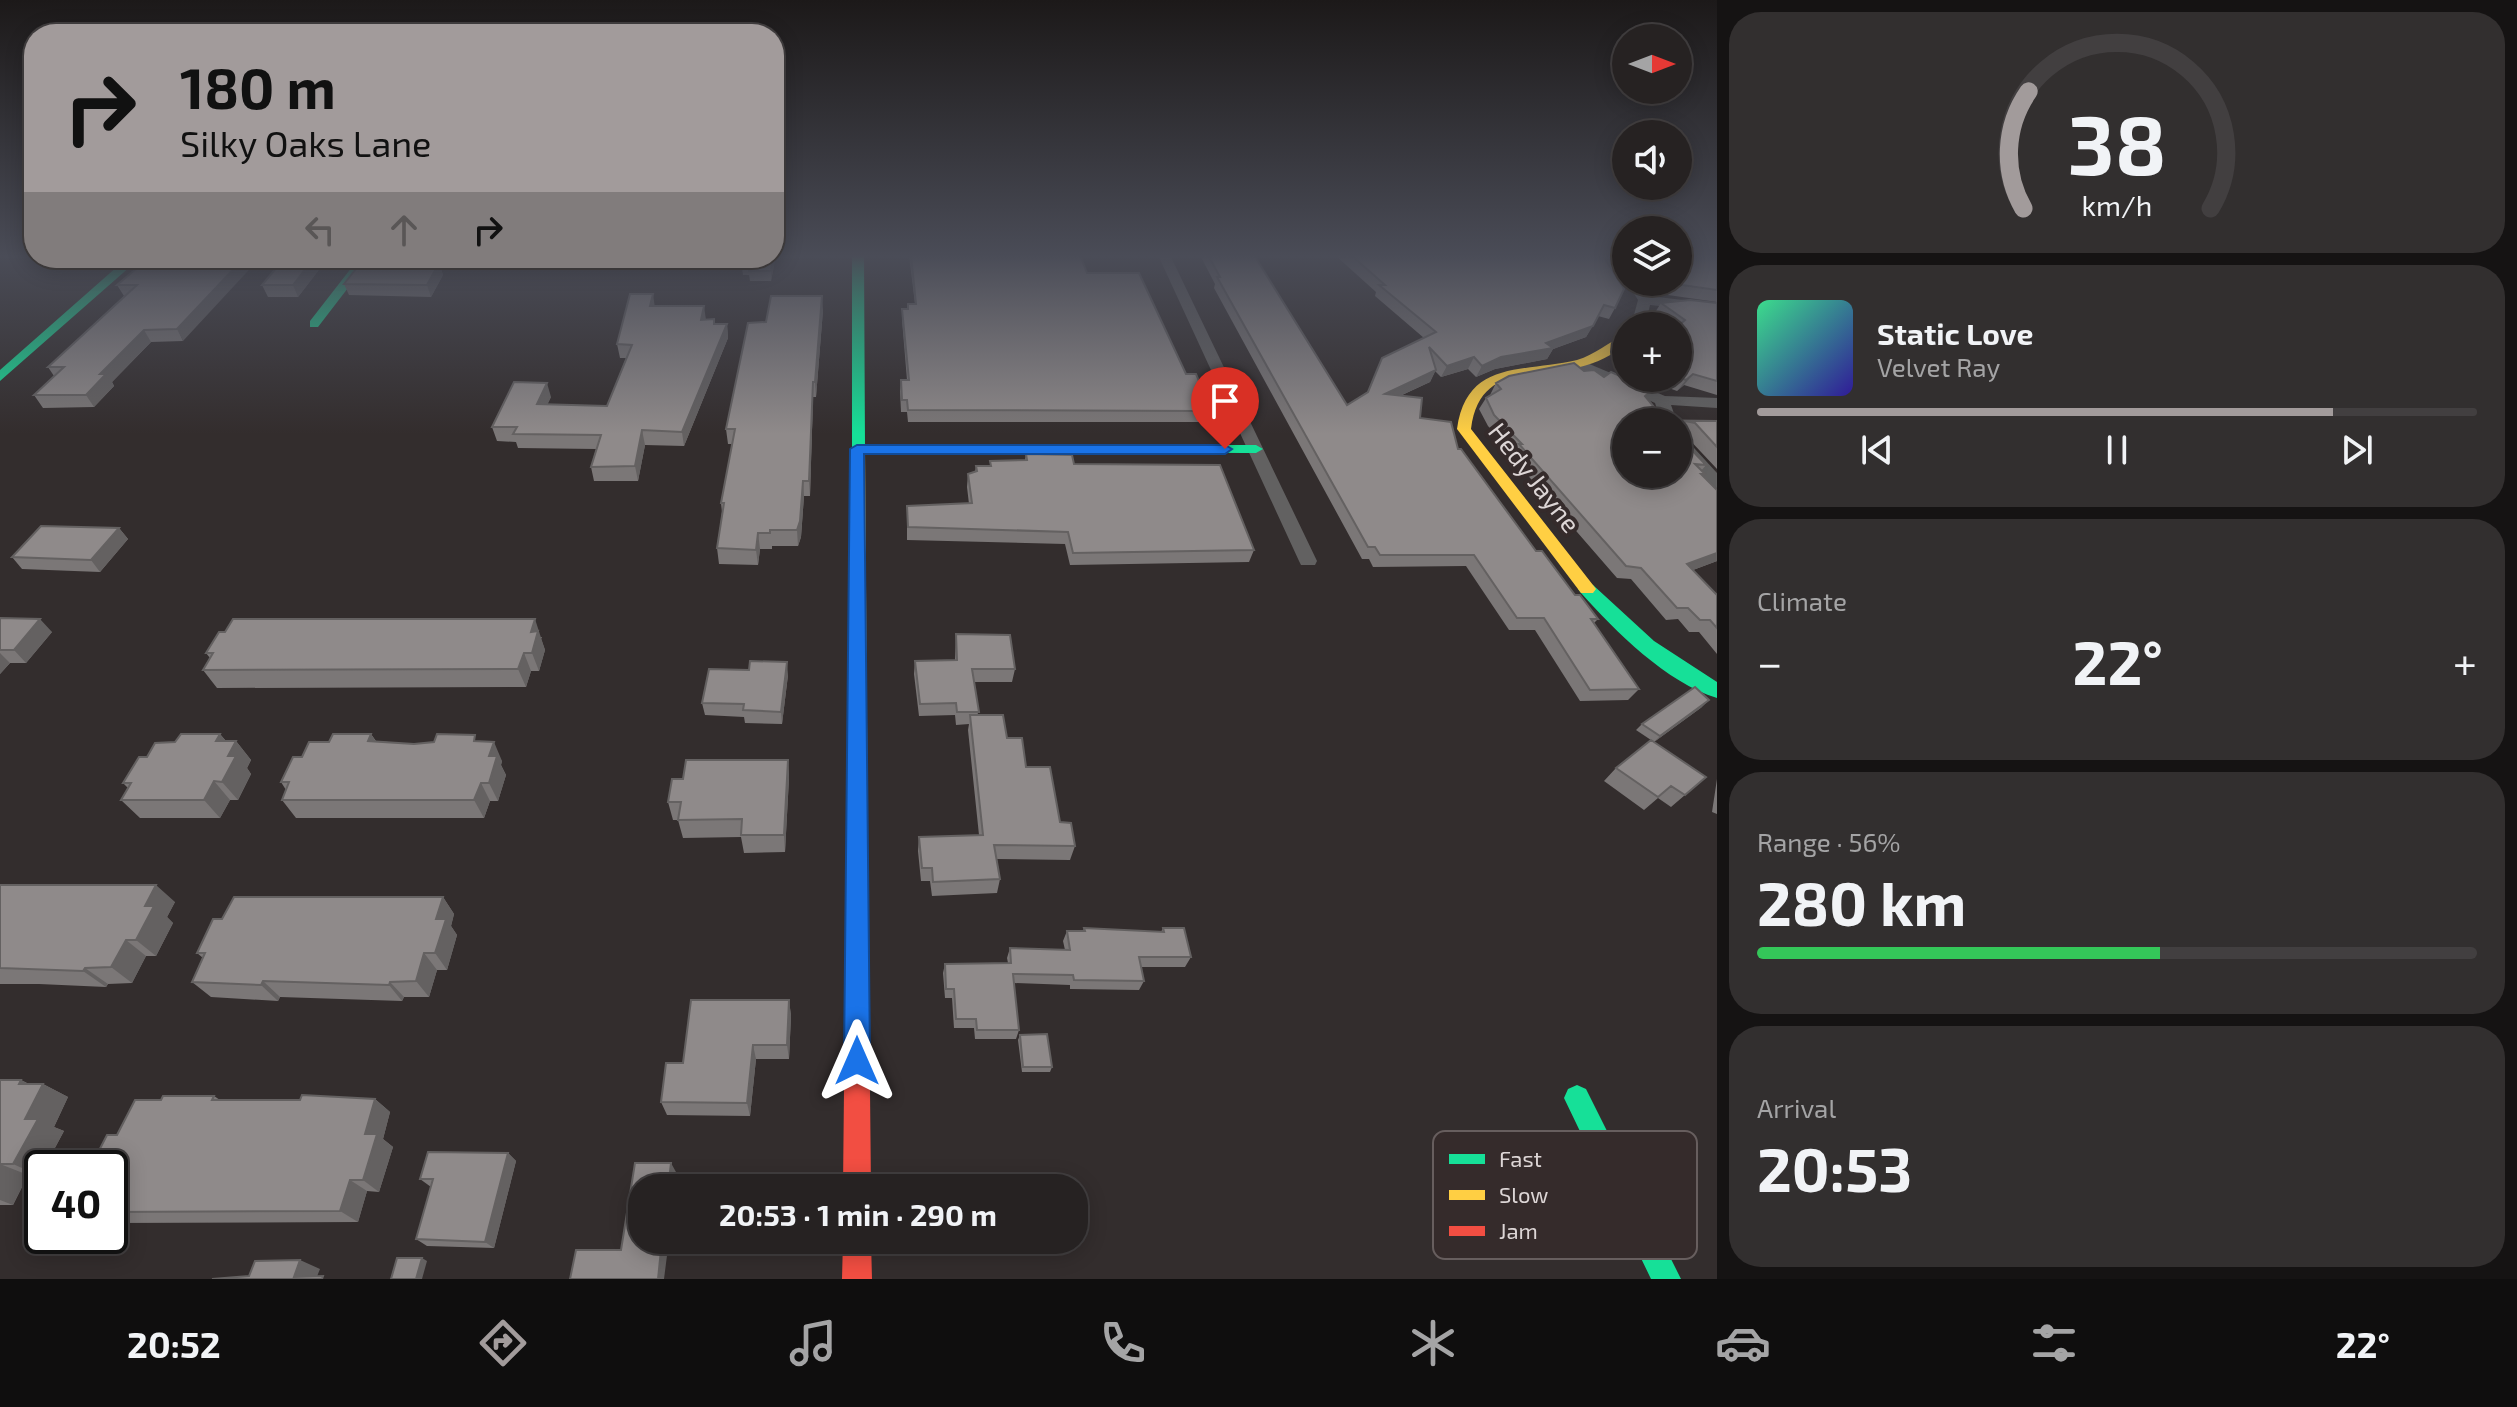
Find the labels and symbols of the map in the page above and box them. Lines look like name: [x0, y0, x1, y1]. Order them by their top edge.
north arrow: [1612, 24, 1692, 104]
pin: [1191, 367, 1259, 449]
street label: Hedy Jayne: [1483, 416, 1588, 538]
position arrow: [815, 1019, 899, 1103]
legend: [1433, 1131, 1697, 1259]
text: Fast: [1499, 1145, 1542, 1171]
speed limit sign: 40: [24, 1150, 128, 1254]
text: Slow: [1499, 1181, 1548, 1207]
text: Jam: [1499, 1217, 1538, 1243]

